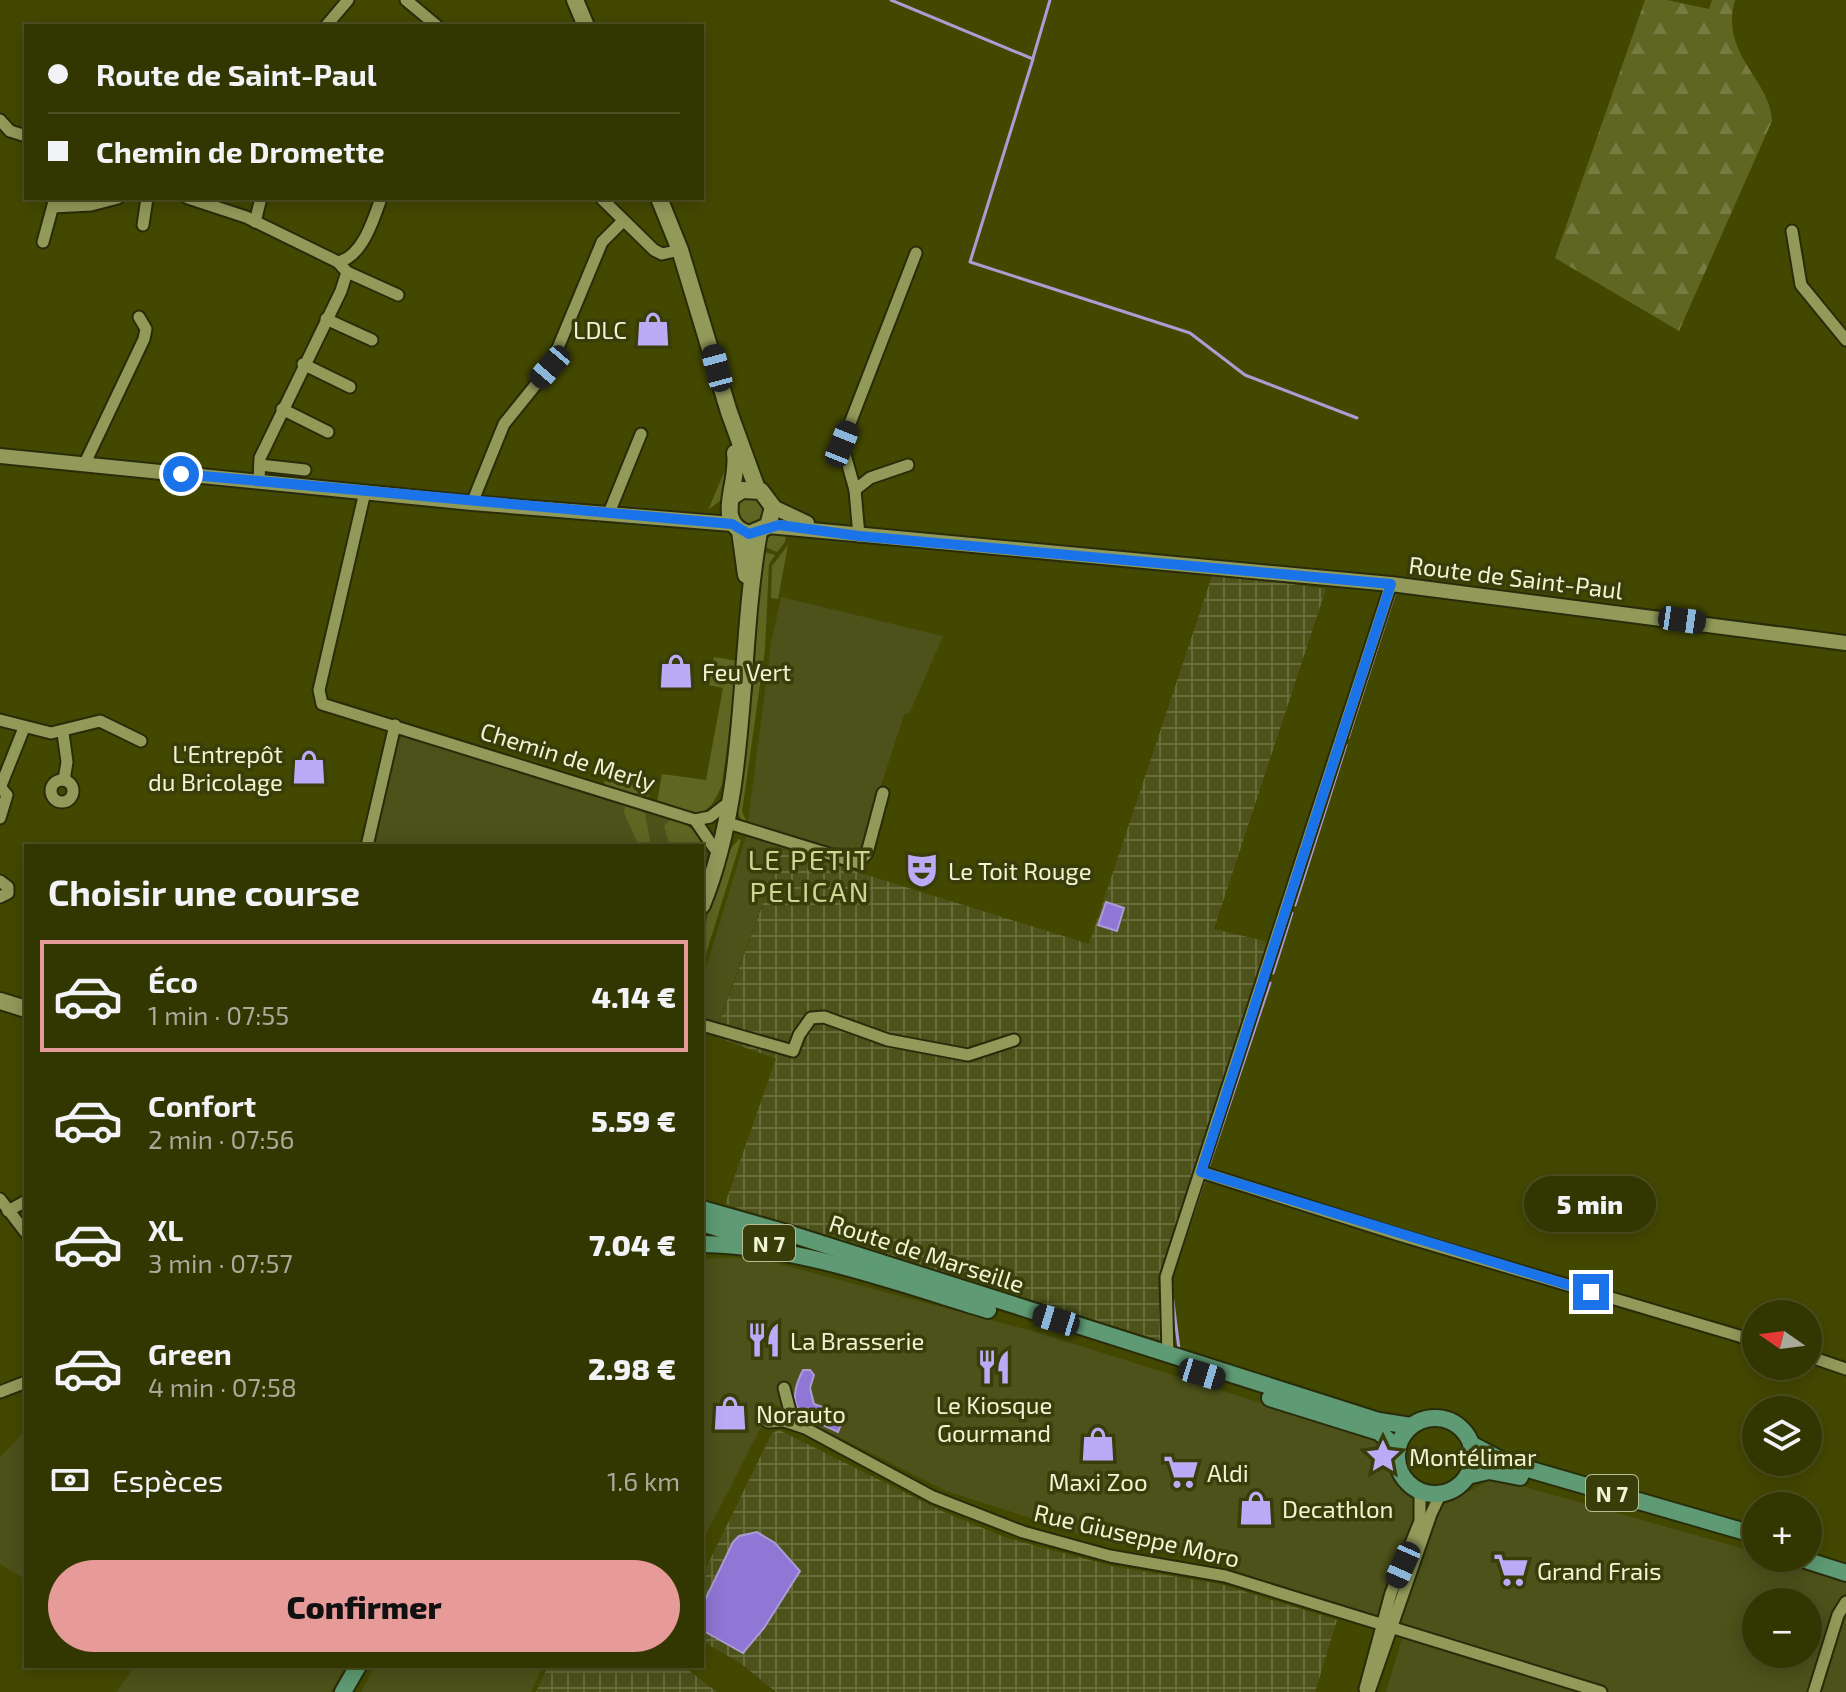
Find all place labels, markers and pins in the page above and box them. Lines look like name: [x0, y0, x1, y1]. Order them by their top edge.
shop icon: LDLC: [634, 310, 672, 348]
place label: LDLC: [573, 315, 627, 344]
shop icon: Feu Vert: [657, 652, 695, 690]
place label: Feu Vert: [702, 657, 791, 686]
place label: L'Entrepôt du Bricolage: [148, 739, 283, 796]
shop icon: L'Entrepôt du Bricolage: [290, 748, 328, 786]
theatre icon: Le Toit Rouge: [903, 851, 941, 889]
place label: Le Toit Rouge: [948, 856, 1092, 885]
restaurant icon: La Brasserie: [745, 1321, 783, 1359]
place label: La Brasserie: [790, 1326, 924, 1355]
restaurant icon: Le Kiosque Gourmand: [975, 1348, 1013, 1386]
place label: Le Kiosque Gourmand: [936, 1390, 1052, 1447]
shop icon: Norauto: [711, 1394, 749, 1432]
place label: Norauto: [756, 1399, 846, 1428]
shop icon: Maxi Zoo: [1079, 1425, 1117, 1463]
place icon: Montélimar: [1364, 1437, 1402, 1475]
place label: Montélimar: [1409, 1442, 1537, 1471]
supermarket icon: Aldi: [1162, 1453, 1200, 1491]
place label: Aldi: [1207, 1458, 1249, 1487]
place label: Maxi Zoo: [1048, 1467, 1148, 1496]
shop icon: Decathlon: [1237, 1489, 1275, 1527]
place label: Decathlon: [1282, 1494, 1394, 1523]
supermarket icon: Grand Frais: [1492, 1551, 1530, 1589]
place label: Grand Frais: [1537, 1556, 1661, 1585]

